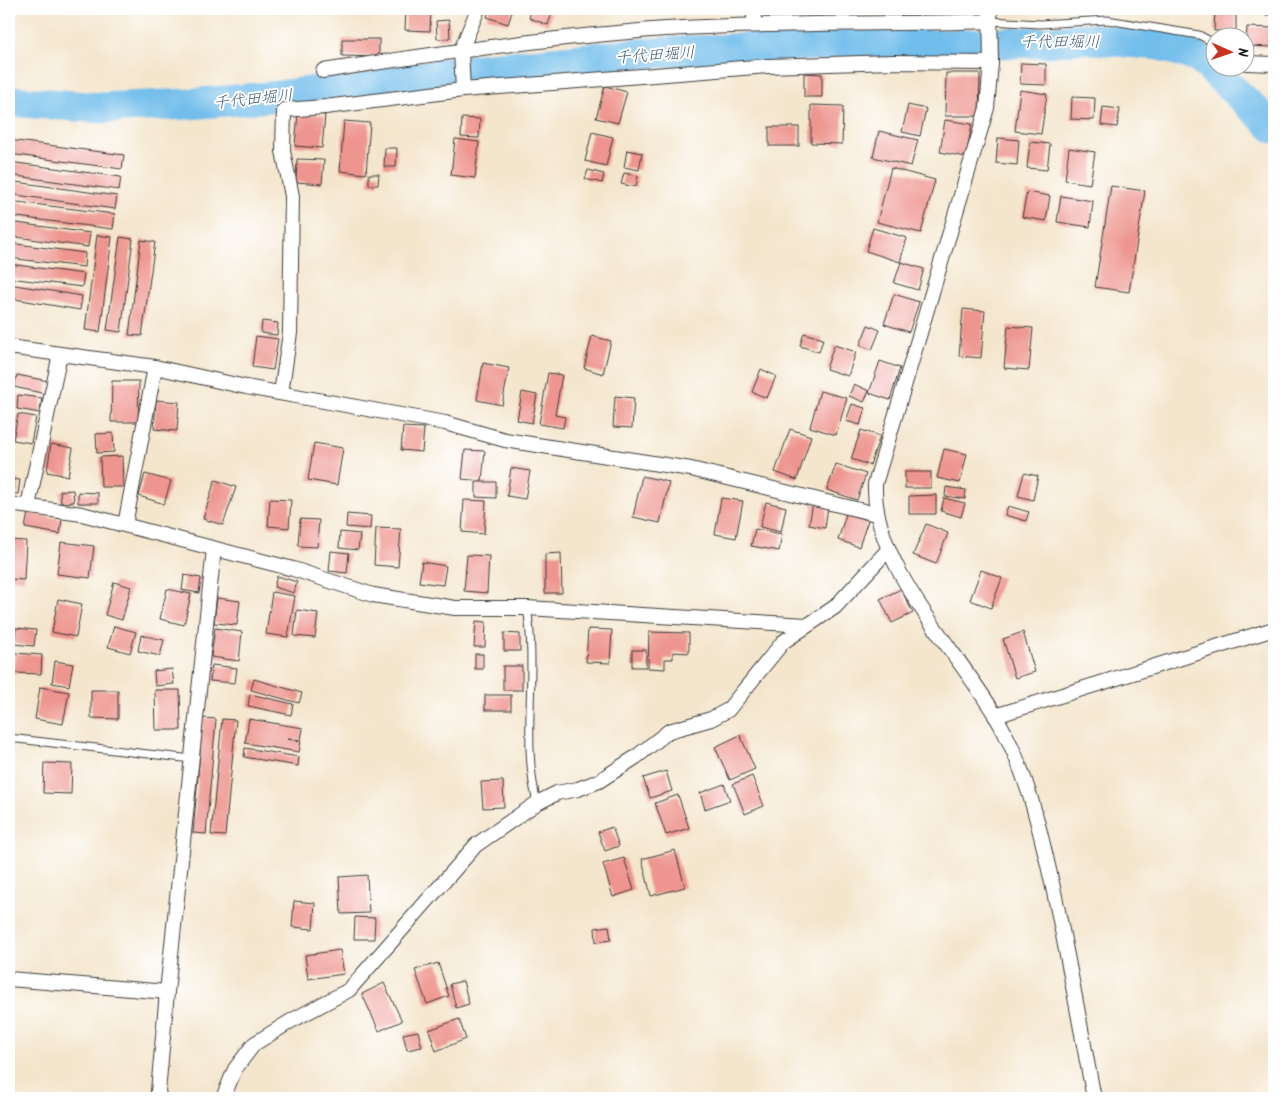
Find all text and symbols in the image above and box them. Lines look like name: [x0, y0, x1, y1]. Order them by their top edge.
north arrow: [1206, 28, 1256, 78]
water label: 千代田堀川: [1020, 30, 1100, 55]
water label: 千代田堀川: [614, 40, 696, 71]
text: N: [1231, 48, 1253, 57]
water label: 千代田堀川: [212, 83, 294, 116]

